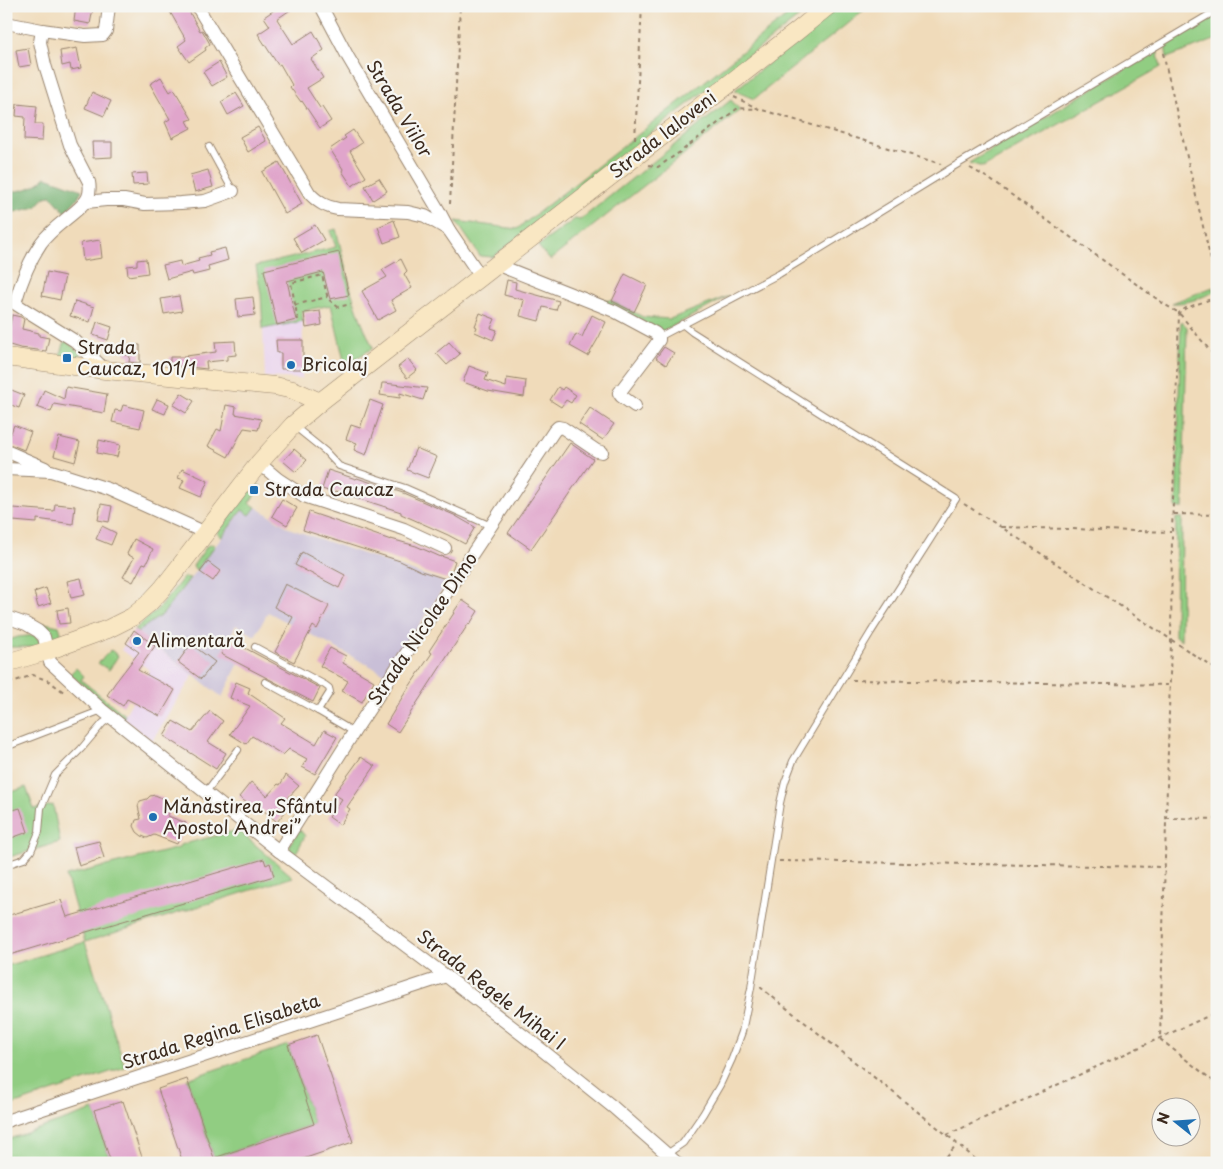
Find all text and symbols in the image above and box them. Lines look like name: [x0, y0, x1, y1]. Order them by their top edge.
street label: Strada Viilor: [360, 54, 440, 163]
street label: Strada Ialoveni: [603, 83, 721, 184]
place label: Strada Caucaz, 101/1: [77, 333, 196, 381]
place label: Bricolaj: [301, 350, 368, 377]
marker: Strada Caucaz, 101/1: [61, 352, 73, 364]
marker: Bricolaj: [285, 359, 297, 371]
place label: Strada Caucaz: [264, 475, 394, 502]
marker: Strada Caucaz: [248, 484, 260, 496]
street label: Strada Nicolae Dimo: [360, 546, 483, 710]
place label: Alimentară: [147, 626, 245, 653]
marker: Alimentară: [131, 635, 143, 647]
place label: Mănăstirea „Sfântul Apostol Andrei”: [163, 792, 338, 840]
marker: Mănăstirea „Sfântul Apostol Andrei”: [147, 811, 159, 823]
street label: Strada Regele Mihai I: [412, 922, 572, 1056]
street label: Strada Regina Elisabeta: [118, 986, 324, 1075]
north arrow: [1150, 1096, 1200, 1146]
text: N: [1151, 1110, 1175, 1126]

